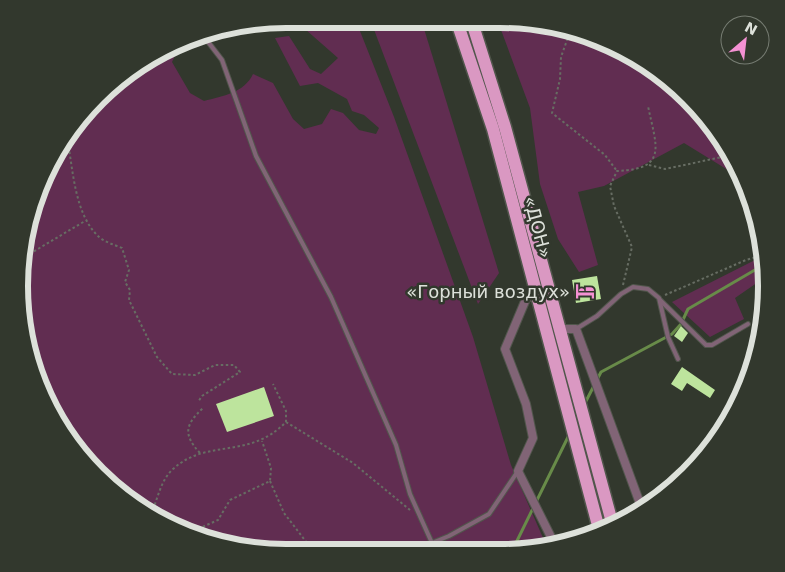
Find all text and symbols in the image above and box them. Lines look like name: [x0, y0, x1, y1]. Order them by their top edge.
north arrow: [720, 15, 770, 65]
text: N: [742, 19, 760, 38]
street label: «ДОН»: [520, 193, 556, 261]
hotel icon: «Горный воздух»: [574, 280, 596, 302]
place label: «Горный воздух»: [406, 281, 570, 302]

